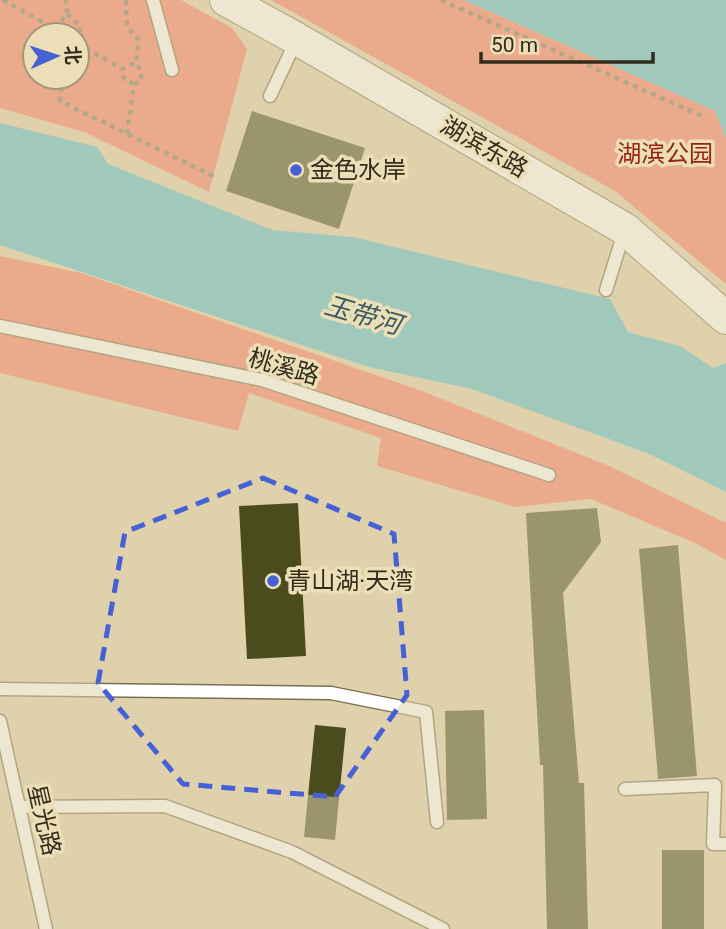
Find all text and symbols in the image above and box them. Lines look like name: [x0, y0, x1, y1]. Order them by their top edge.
north arrow: [21, 21, 91, 91]
scale bar: [481, 21, 652, 65]
text: 50 m: [491, 33, 538, 57]
text: 北: [60, 45, 84, 65]
street label: 湖滨东路: [435, 111, 533, 183]
park label: 湖滨公园: [617, 140, 713, 168]
place label: 金色水岸: [310, 156, 406, 184]
marker: 金色水岸: [288, 162, 304, 178]
water label: 玉带河: [321, 290, 409, 342]
street label: 桃溪路: [246, 344, 322, 390]
place label: 青山湖·天湾: [287, 567, 413, 595]
marker: 青山湖·天湾: [265, 573, 281, 589]
street label: 星光路: [22, 782, 66, 858]

